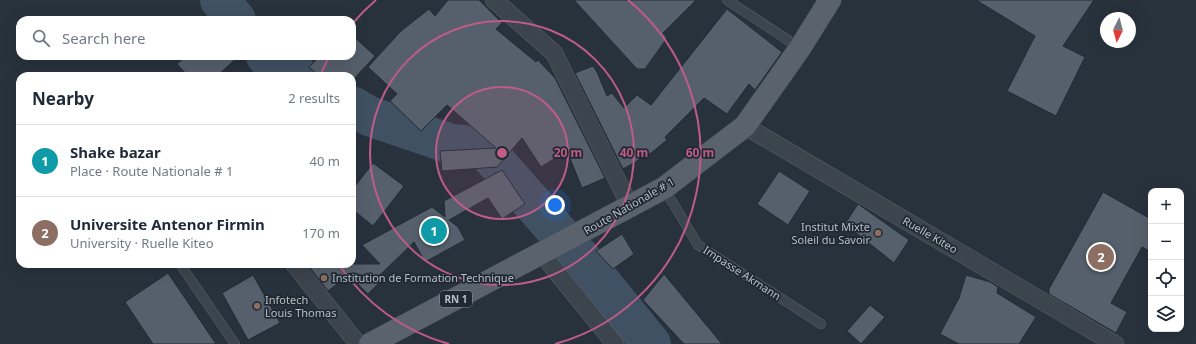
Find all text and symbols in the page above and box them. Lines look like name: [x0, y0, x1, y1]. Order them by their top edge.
north arrow: [1100, 12, 1136, 48]
search box: [16, 16, 356, 60]
icon: search: [30, 27, 52, 49]
text: Search here: [62, 28, 145, 48]
text: Nearby: [32, 87, 94, 110]
text: 2 results: [288, 89, 340, 107]
text: Shake bazar: [70, 142, 161, 162]
text: 20 m: [554, 144, 582, 161]
text: 40 m: [620, 144, 648, 161]
text: 60 m: [686, 144, 714, 161]
centre of rings: [495, 146, 509, 160]
text: 1: [41, 152, 49, 170]
text: 40 m: [310, 152, 340, 170]
text: Place · Route Nationale # 1: [70, 162, 233, 180]
street label: Route Nationale # 1: [581, 173, 677, 238]
map controls: [1148, 188, 1184, 332]
button: +: [1148, 188, 1184, 224]
your location: [545, 195, 565, 215]
street label: Ruelle Kiteo: [900, 213, 961, 256]
text: Universite Antenor Firmin: [70, 214, 265, 234]
pin: 1: [421, 216, 447, 246]
place label: Institut Mixte Soleil du Savoir: [791, 219, 870, 247]
text: 2: [41, 224, 49, 242]
text: 170 m: [302, 224, 340, 242]
button: −: [1148, 224, 1184, 260]
marker: Institut Mixte Soleil du Savoir: [873, 228, 883, 238]
text: University · Ruelle Kiteo: [70, 234, 214, 252]
street label: Impasse Akmann: [701, 242, 784, 303]
pin: 2: [1088, 242, 1114, 272]
button: locate: [1148, 260, 1184, 296]
place label: Institution de Formation Technique: [332, 270, 514, 285]
marker: Institution de Formation Technique: [319, 273, 329, 283]
road number: RN 1: [440, 291, 472, 307]
place label: Infotech Louis Thomas: [265, 292, 336, 320]
button: layers: [1148, 296, 1184, 332]
marker: Infotech Louis Thomas: [252, 301, 262, 311]

